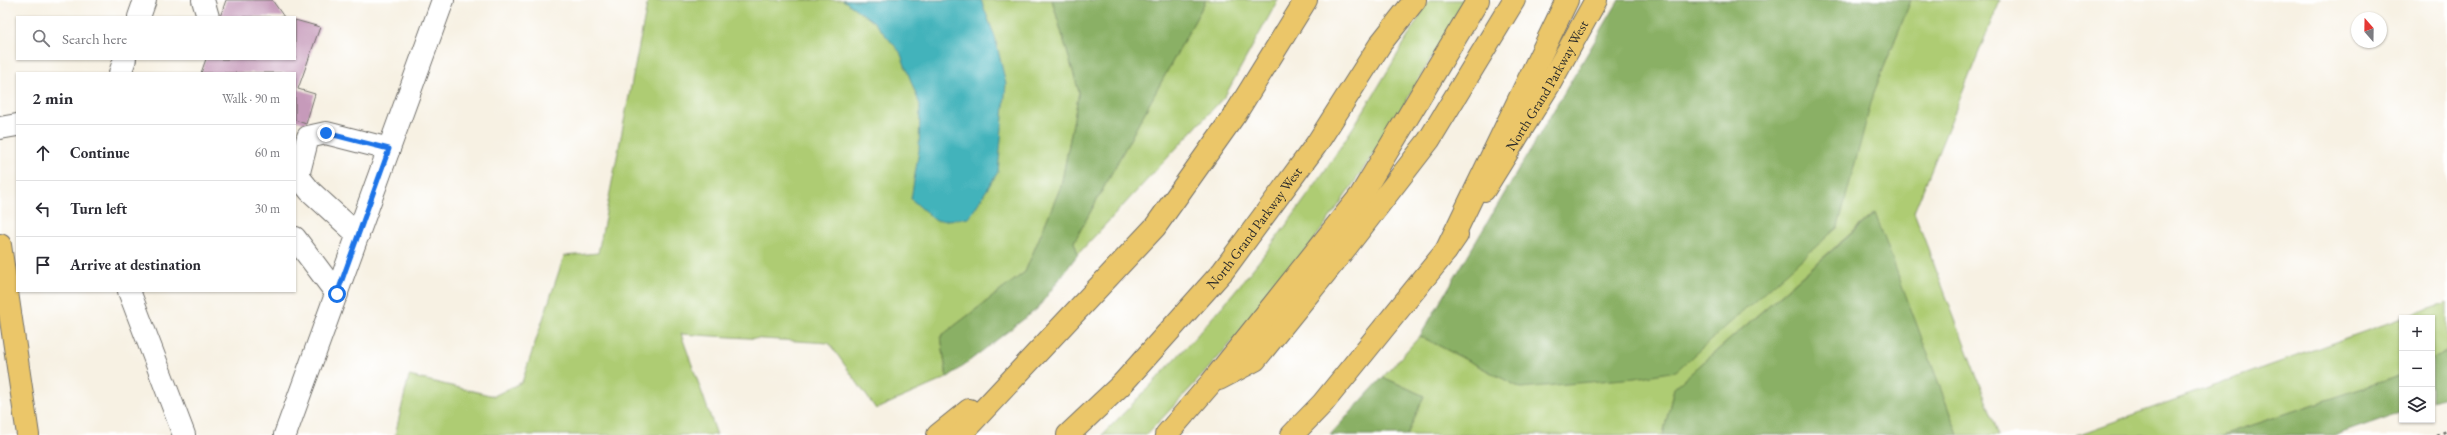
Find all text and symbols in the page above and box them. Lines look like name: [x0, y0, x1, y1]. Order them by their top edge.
north arrow: [2351, 12, 2387, 48]
search box: [16, 16, 296, 60]
street label: North Grand Parkway West: [1501, 16, 1592, 154]
icon: search: [30, 27, 52, 49]
text: Search here: [62, 29, 127, 48]
text: 2 min: [32, 87, 73, 109]
text: Walk · 90 m: [222, 90, 280, 107]
route end: [317, 124, 335, 142]
icon: ahead: [32, 142, 54, 164]
text: Continue: [70, 143, 130, 162]
text: 60 m: [255, 144, 280, 161]
street label: North Grand Parkway West: [1202, 163, 1306, 293]
icon: left: [32, 198, 54, 220]
text: Turn left: [70, 199, 127, 218]
text: 30 m: [255, 200, 280, 217]
icon: arrive: [32, 254, 54, 276]
text: Arrive at destination: [70, 255, 201, 274]
route start: [328, 285, 346, 303]
map controls: [2399, 315, 2435, 423]
button: +: [2399, 315, 2435, 351]
button: −: [2399, 351, 2435, 387]
button: layers: [2399, 387, 2435, 423]

